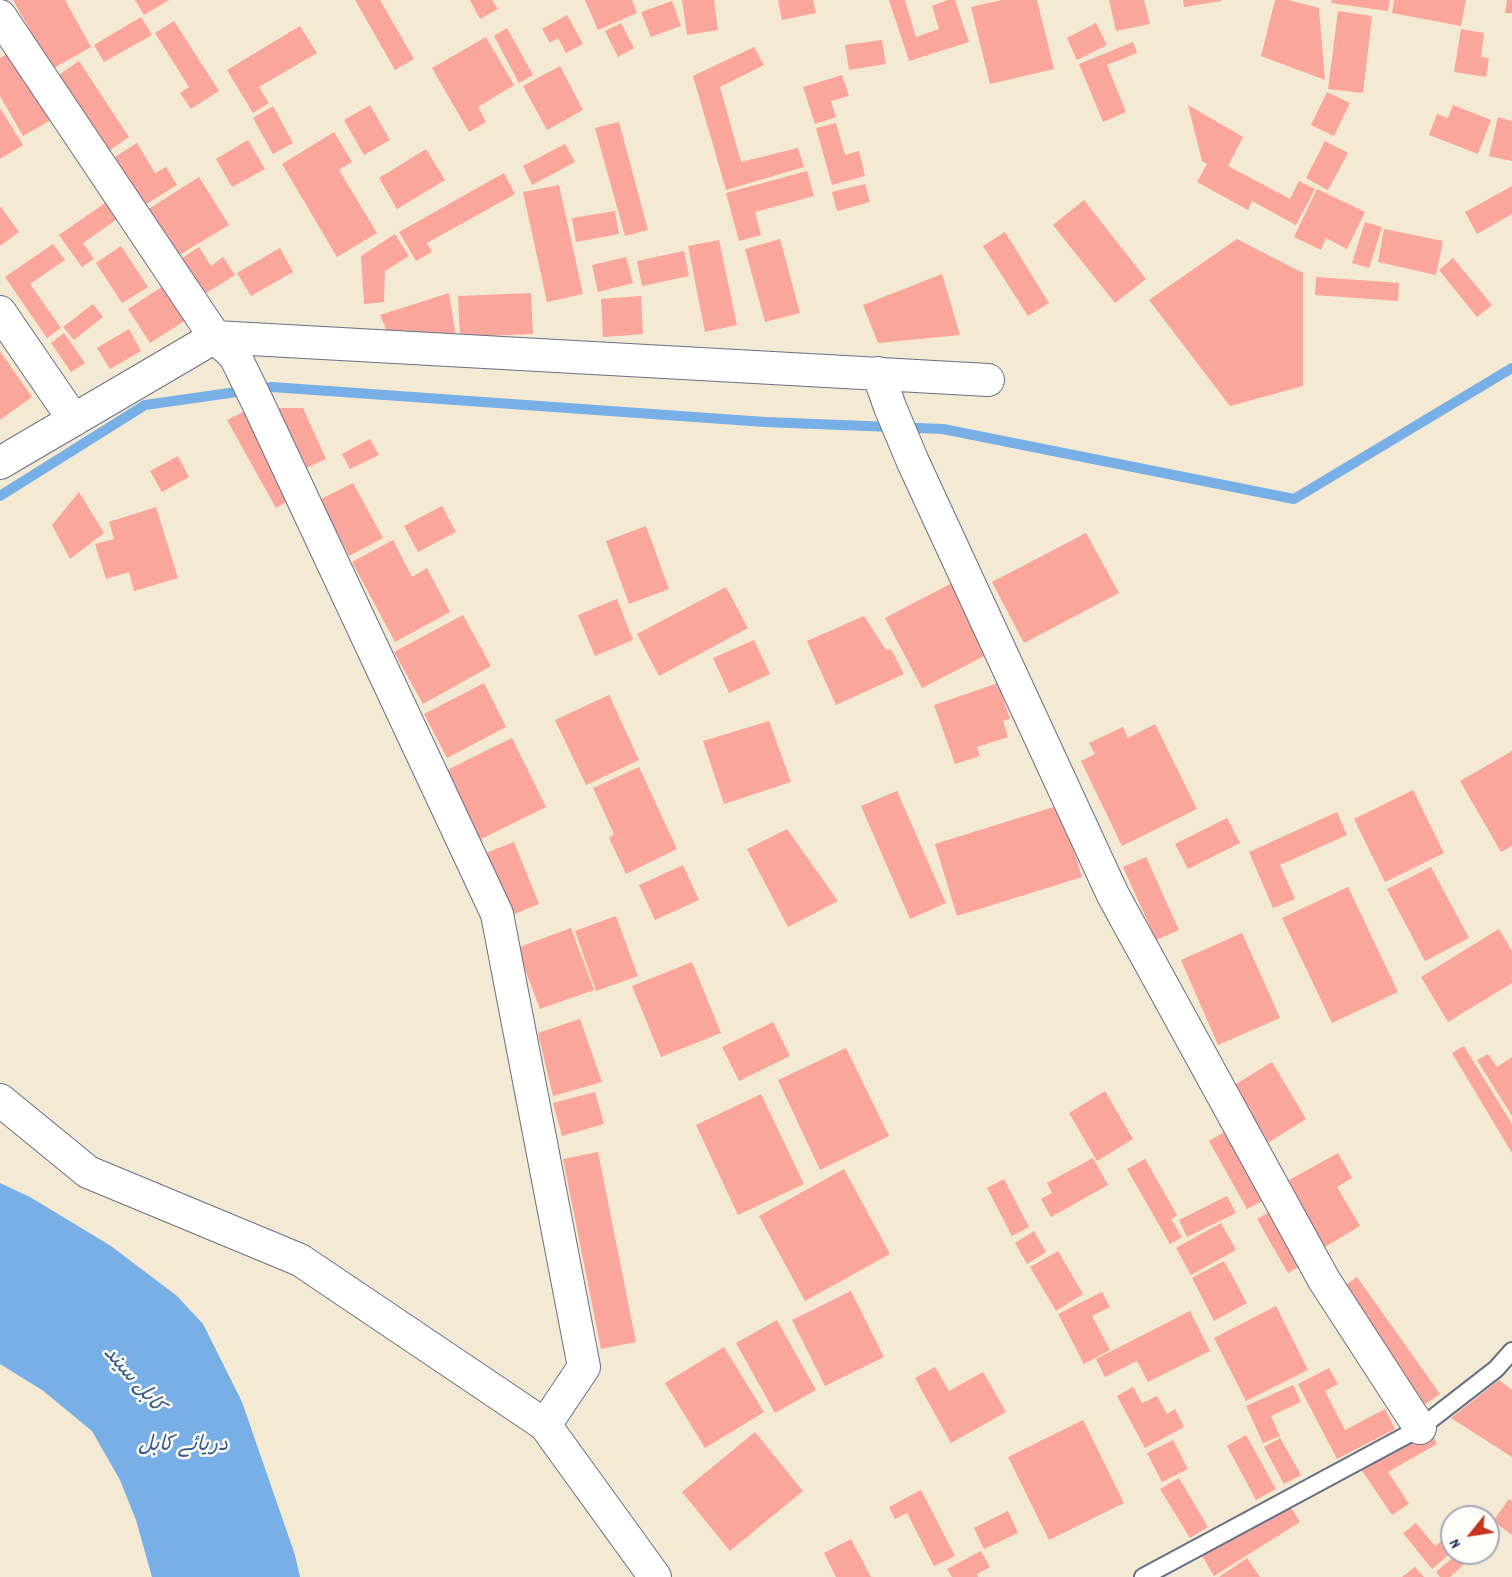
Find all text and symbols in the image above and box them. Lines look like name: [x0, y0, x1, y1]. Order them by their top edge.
water label: کابل سيند: [96, 1342, 168, 1420]
water label: دریائے کابل: [138, 1434, 228, 1460]
north arrow: [1440, 1505, 1500, 1565]
text: N: [1444, 1534, 1468, 1552]

